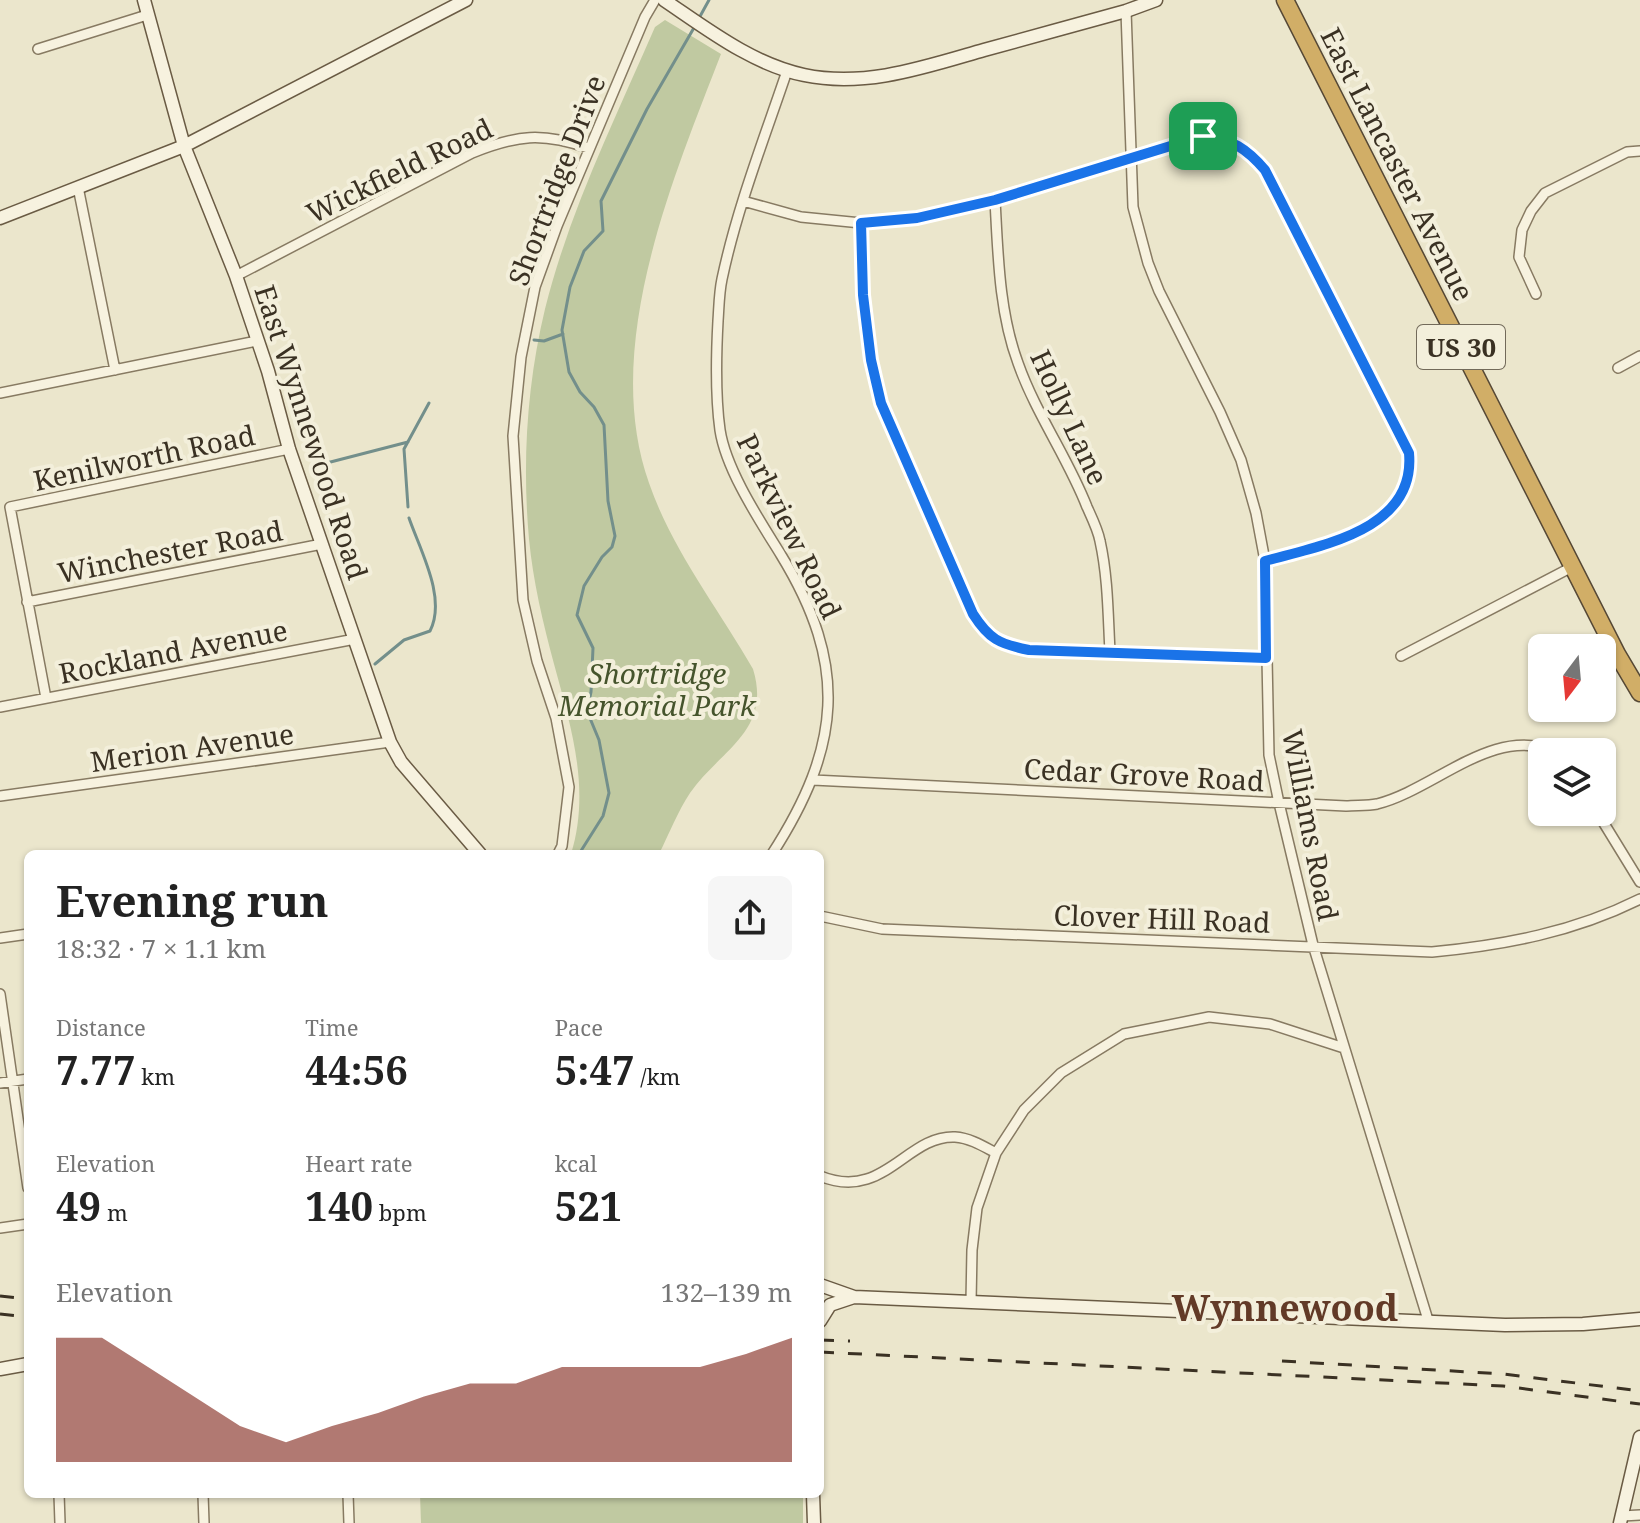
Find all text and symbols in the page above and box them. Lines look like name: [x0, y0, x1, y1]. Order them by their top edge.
street label: East Lancaster Avenue: [1313, 21, 1483, 307]
street label: Shortridge Drive: [498, 69, 614, 291]
pin: [1169, 102, 1237, 170]
street label: Wickfield Road: [300, 109, 498, 231]
icon: arrive: [1181, 114, 1225, 158]
street label: East Wynnewood Road: [246, 280, 378, 584]
road number: US 30: [1417, 325, 1505, 369]
street label: Holly Lane: [1022, 343, 1118, 491]
street label: Kenilworth Road: [30, 415, 258, 499]
street label: Parkview Road: [729, 427, 851, 625]
street label: Winchester Road: [54, 511, 286, 591]
street label: Rockland Avenue: [56, 610, 290, 692]
north arrow: [1528, 634, 1616, 722]
map controls: [1528, 634, 1616, 826]
park label: Shortridge Memorial Park: [557, 654, 757, 724]
street label: Merion Avenue: [88, 714, 296, 780]
street label: Williams Road: [1274, 726, 1348, 924]
button: layers: [1528, 738, 1616, 826]
street label: Cedar Grove Road: [1023, 749, 1265, 799]
text: Evening run: [56, 870, 329, 930]
button: share: [708, 876, 792, 960]
street label: Clover Hill Road: [1053, 895, 1271, 941]
text: 18:32 · 7 × 1.1 km: [56, 930, 266, 966]
text: Distance: [56, 1012, 146, 1042]
text: Time: [305, 1012, 358, 1042]
text: Pace: [555, 1012, 603, 1042]
text: 7.77: [56, 1042, 136, 1097]
text: 44:56: [305, 1042, 408, 1097]
text: 5:47: [555, 1042, 635, 1097]
text: km: [136, 1061, 175, 1091]
text: /km: [635, 1061, 680, 1091]
text: Elevation: [56, 1148, 155, 1178]
text: Heart rate: [305, 1148, 413, 1178]
text: kcal: [555, 1148, 597, 1178]
text: 49: [56, 1178, 101, 1233]
text: 140: [305, 1178, 373, 1233]
text: 521: [555, 1178, 622, 1233]
text: m: [101, 1197, 128, 1227]
text: bpm: [373, 1197, 427, 1227]
text: Elevation: [56, 1274, 173, 1310]
text: 132–139 m: [660, 1274, 792, 1310]
district label: Wynnewood: [1172, 1283, 1398, 1332]

